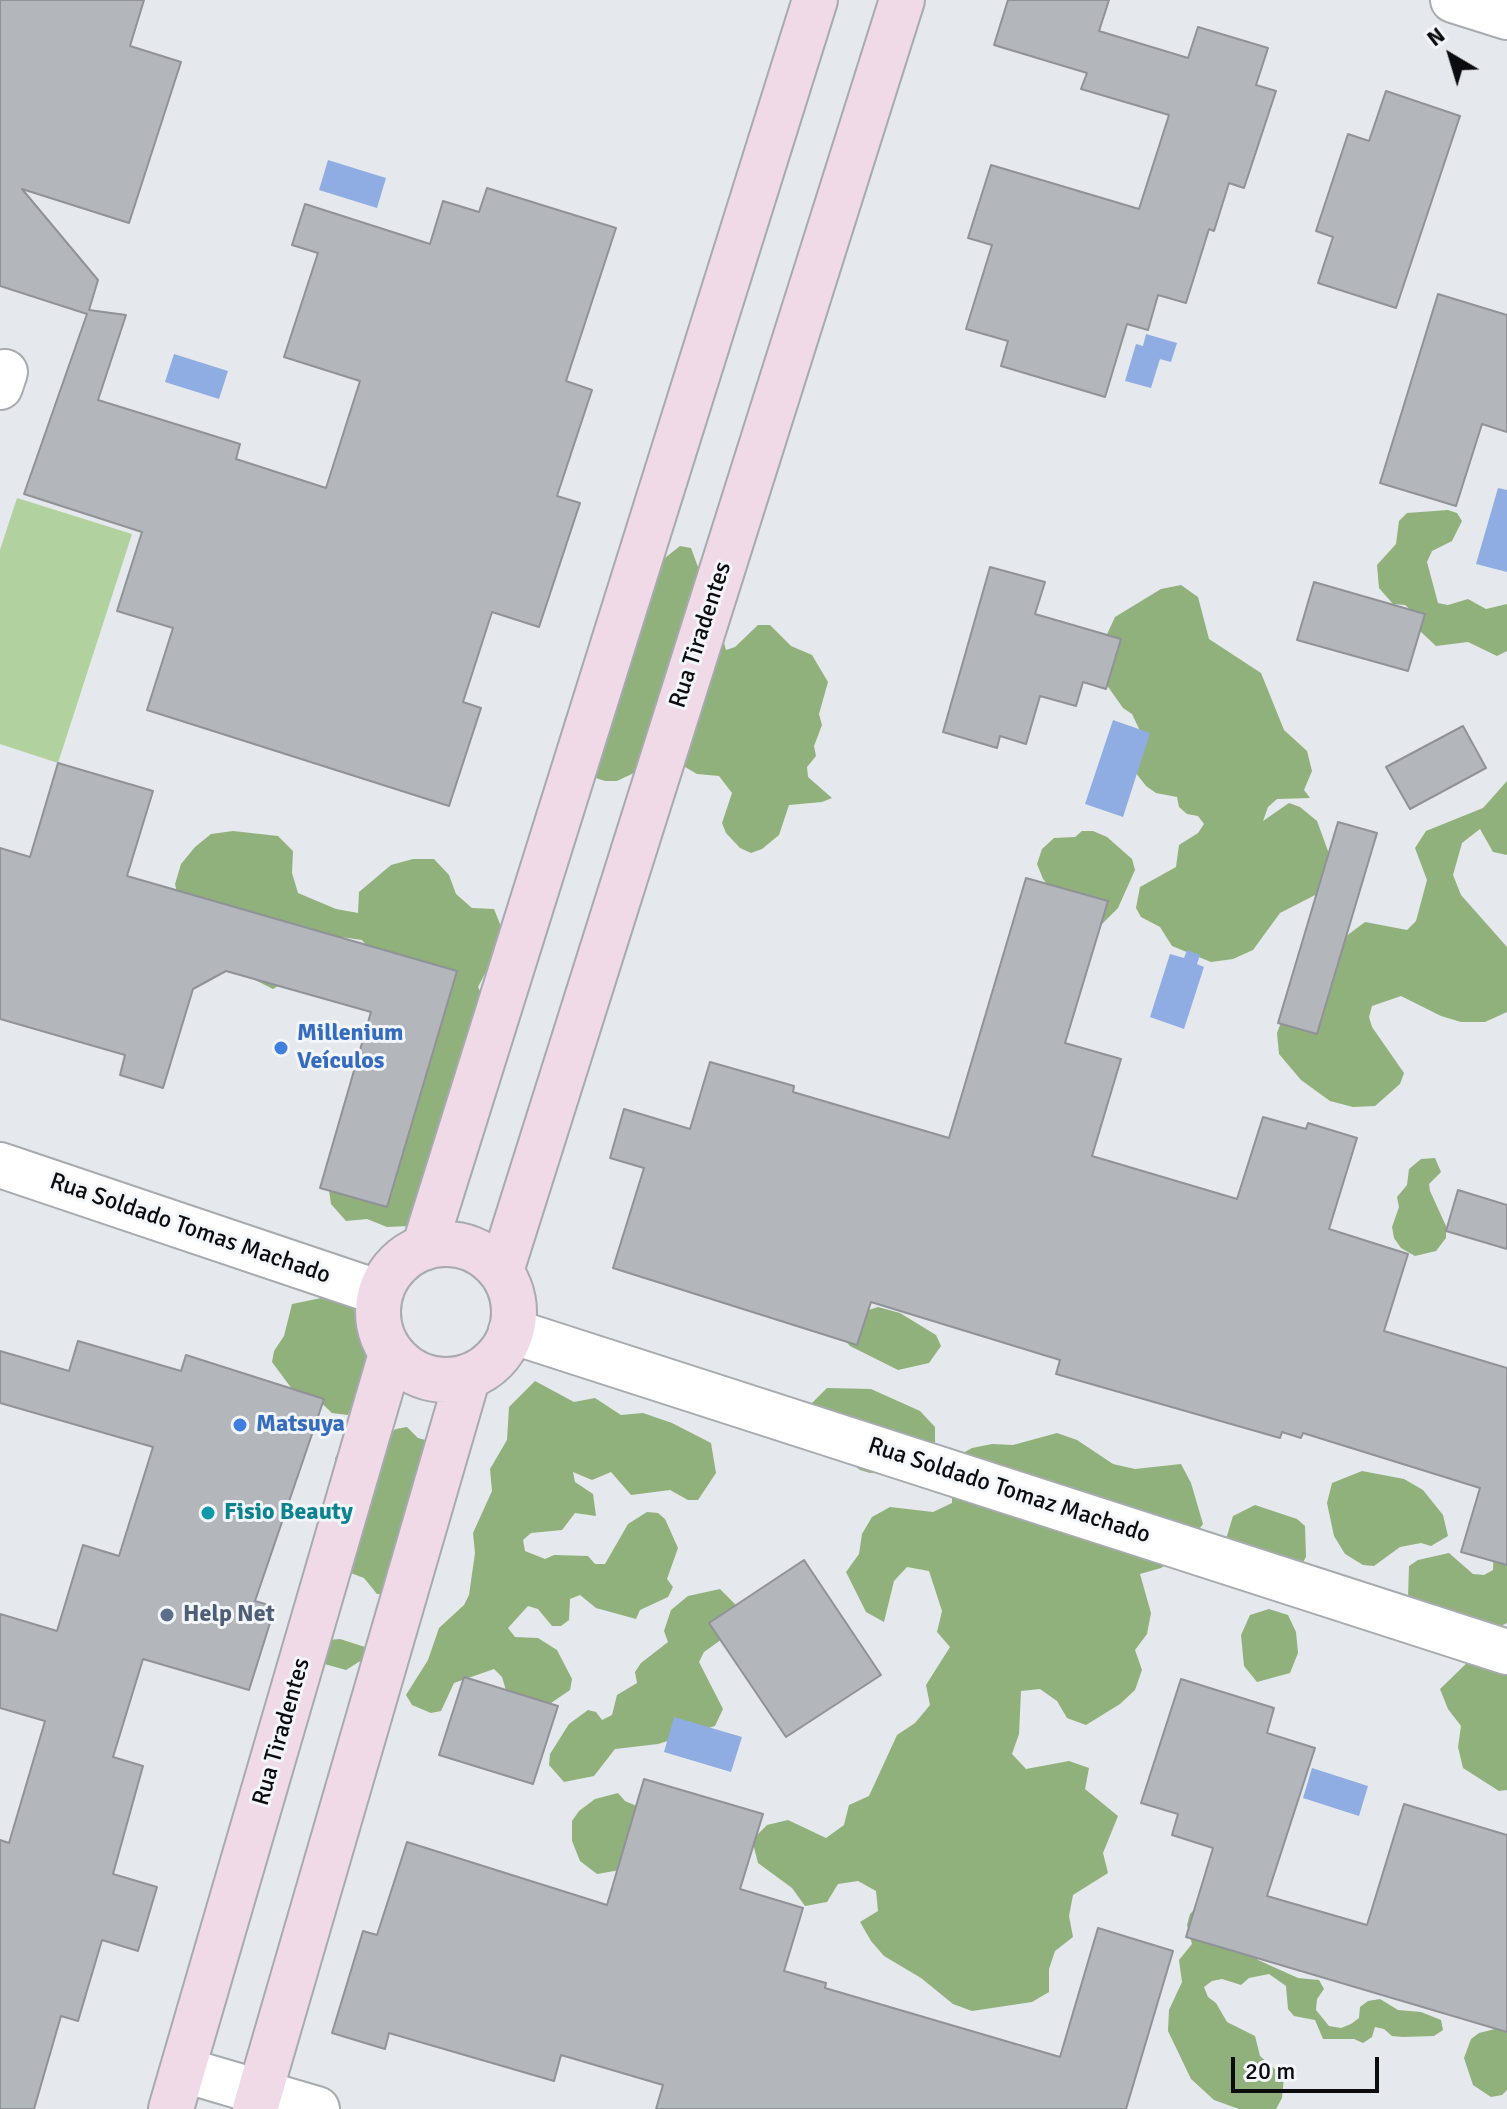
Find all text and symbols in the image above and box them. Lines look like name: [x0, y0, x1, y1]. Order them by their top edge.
north arrow: [1411, 16, 1491, 96]
text: N: [1422, 21, 1450, 52]
street label: Rua Tiradentes: [664, 558, 738, 712]
place label: Millenium Veículos: [297, 1020, 403, 1076]
marker: Millenium Veículos: [272, 1039, 290, 1057]
street label: Rua Soldado Tomas Machado: [46, 1167, 334, 1291]
place label: Matsuya: [256, 1411, 345, 1439]
marker: Matsuya: [231, 1416, 249, 1434]
street label: Rua Soldado Tomaz Machado: [864, 1432, 1154, 1550]
place label: Fisio Beauty: [224, 1499, 353, 1527]
marker: Fisio Beauty: [199, 1504, 217, 1522]
place label: Help Net: [183, 1601, 275, 1629]
marker: Help Net: [158, 1606, 176, 1624]
street label: Rua Tiradentes: [247, 1655, 317, 1809]
scale bar: [1235, 2041, 1383, 2091]
text: 20 m: [1245, 2056, 1295, 2086]

